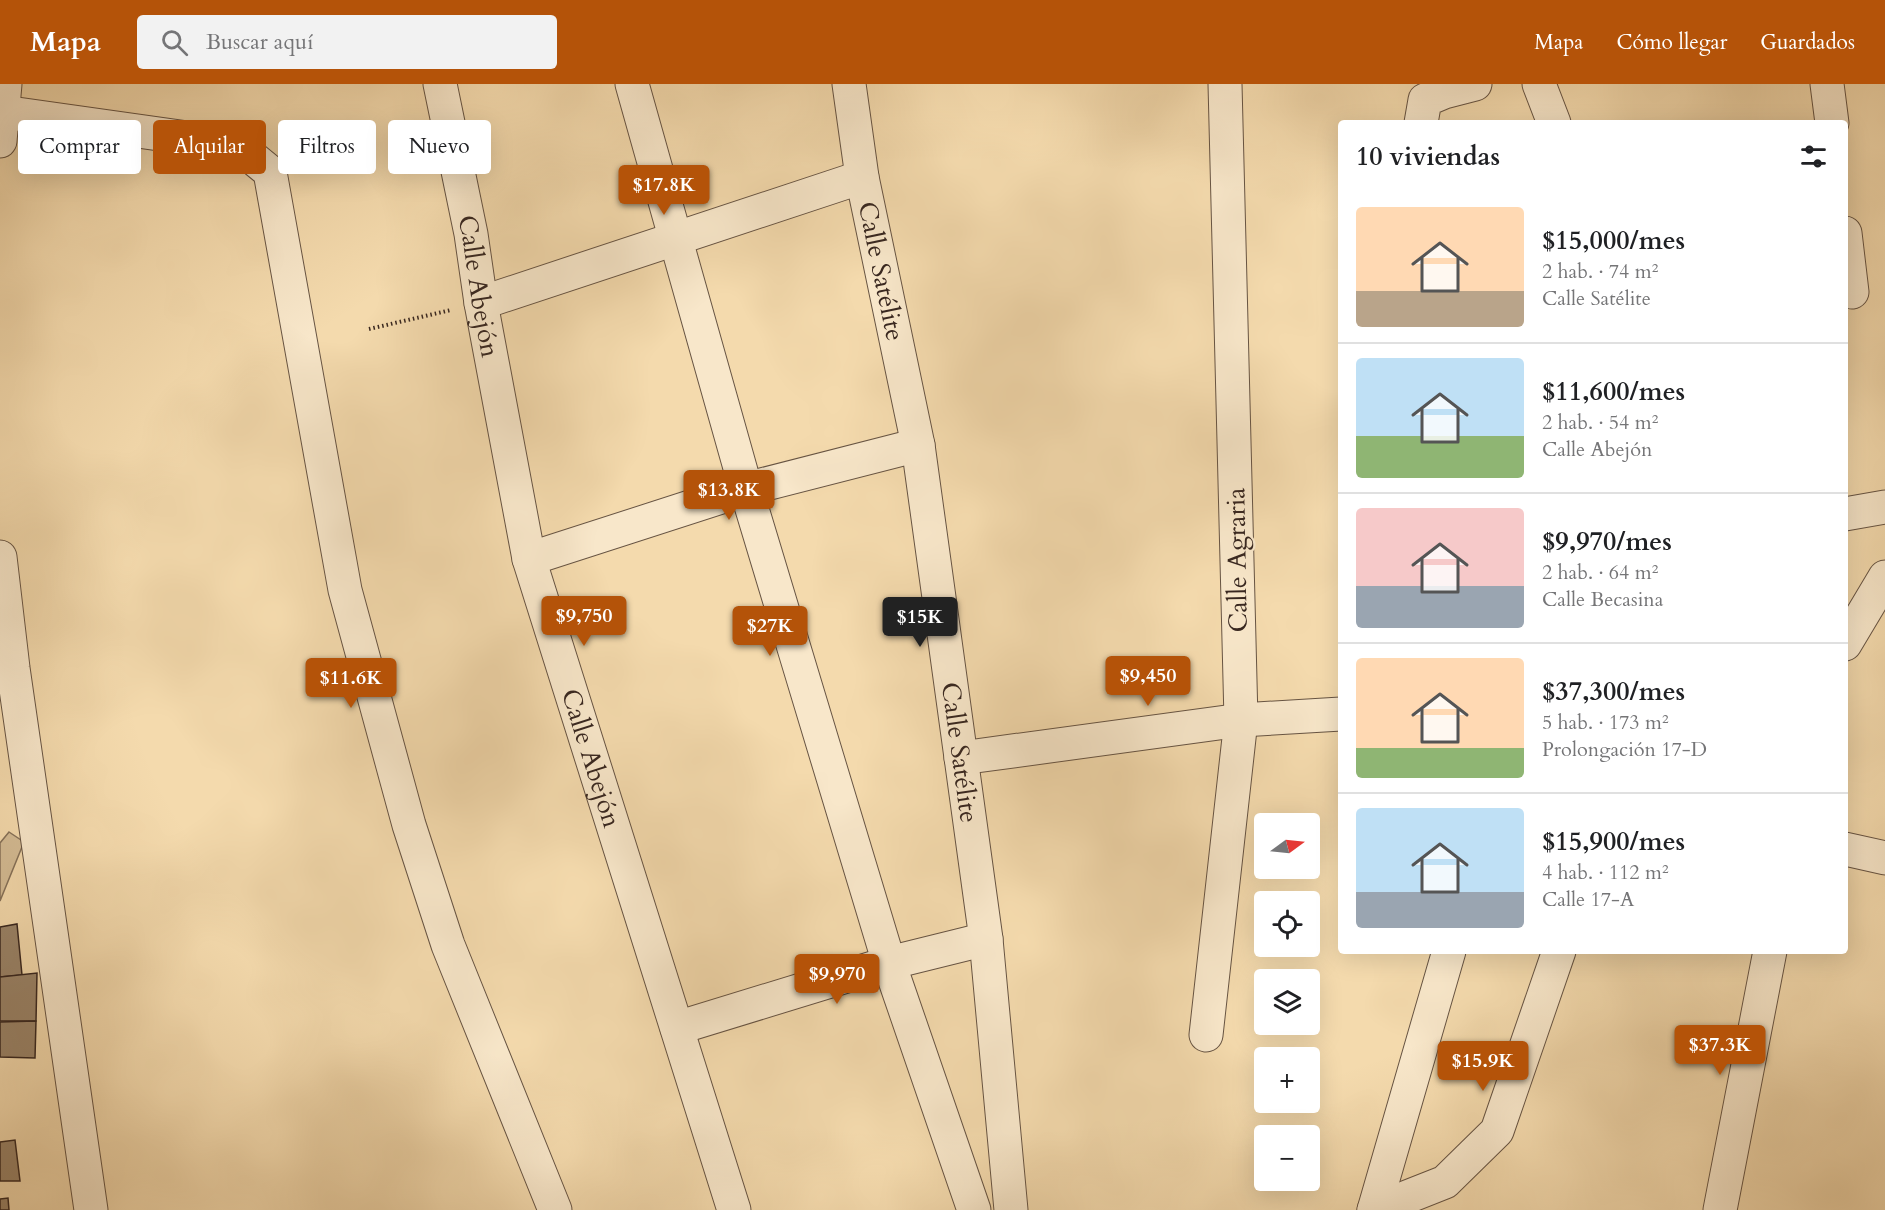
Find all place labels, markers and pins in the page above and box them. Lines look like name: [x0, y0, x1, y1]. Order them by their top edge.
pin: $17.8K: [615, 165, 713, 216]
pin: $13.8K: [680, 470, 778, 521]
pin: $9,750: [535, 596, 633, 647]
pin: $15K: [884, 597, 956, 648]
pin: $27K: [734, 606, 806, 657]
pin: $9,450: [1099, 656, 1197, 707]
pin: $11.6K: [302, 658, 400, 709]
pin: $9,970: [788, 954, 886, 1005]
pin: $37.3K: [1671, 1025, 1769, 1076]
pin: $15.9K: [1434, 1041, 1532, 1092]

